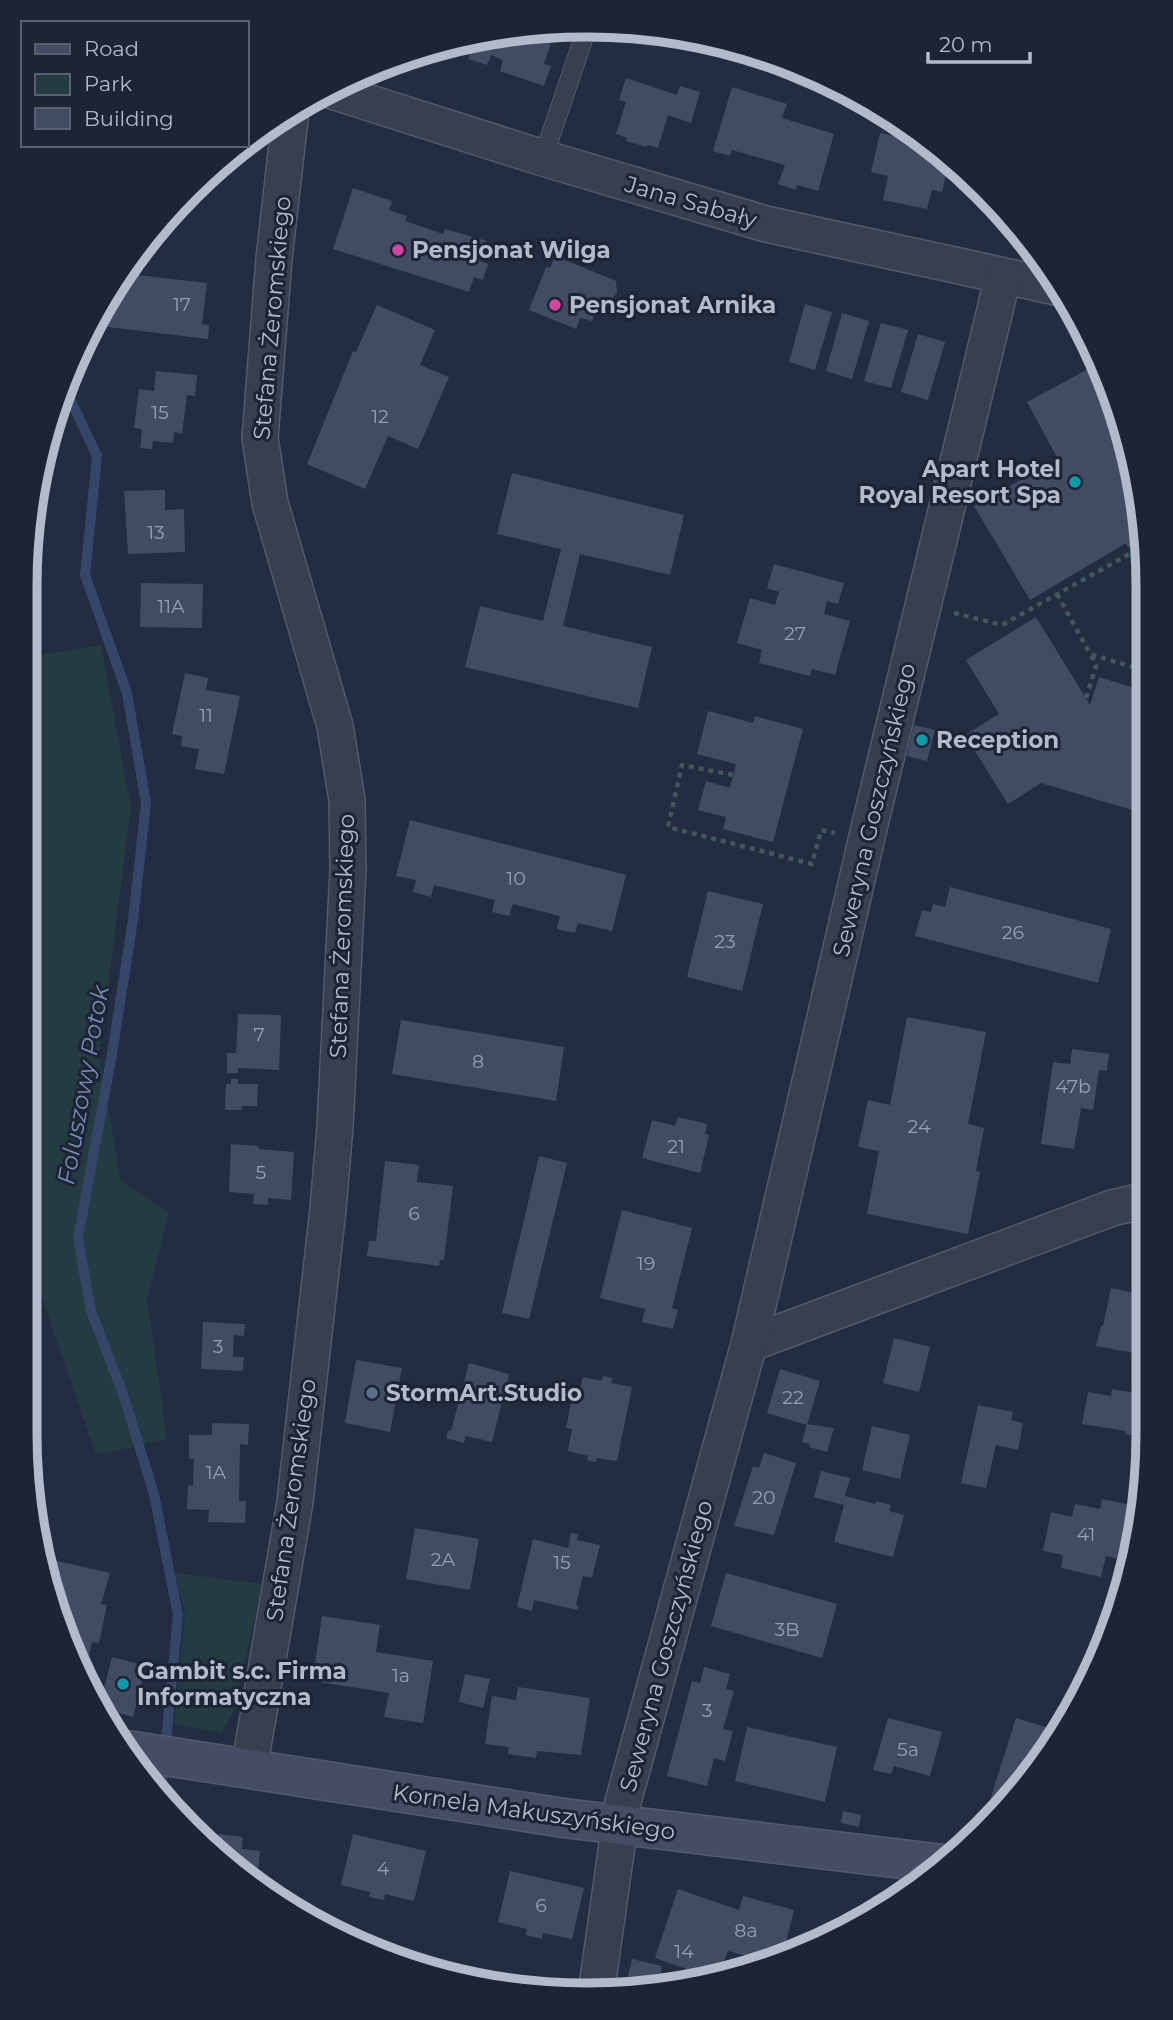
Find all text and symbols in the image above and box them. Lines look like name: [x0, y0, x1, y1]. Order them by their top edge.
legend: [21, 21, 248, 147]
scale bar: [928, 21, 1030, 65]
text: 20 m: [939, 32, 993, 57]
text: Road: [84, 36, 139, 61]
text: Park: [84, 71, 132, 96]
text: Building: [84, 106, 174, 131]
street label: Jana Sabały: [621, 170, 761, 234]
street label: Stefana Żeromskiego: [247, 195, 297, 441]
place label: Pensjonat Wilga: [412, 236, 611, 264]
marker: Pensjonat Wilga: [390, 242, 406, 258]
place label: Pensjonat Arnika: [569, 291, 776, 319]
house number: 17: [173, 293, 191, 316]
marker: Pensjonat Arnika: [547, 297, 563, 313]
house number: 15: [151, 401, 169, 424]
house number: 12: [371, 405, 389, 428]
place label: Apart Hotel Royal Resort Spa: [859, 455, 1061, 509]
marker: Apart Hotel Royal Resort Spa: [1067, 474, 1083, 490]
house number: 13: [147, 521, 165, 544]
house number: 11A: [157, 595, 185, 618]
house number: 27: [784, 622, 806, 645]
street label: Seweryna Goszczyńskiego: [827, 660, 921, 960]
house number: 11: [199, 704, 213, 727]
place label: Reception: [936, 726, 1059, 754]
marker: Reception: [914, 732, 930, 748]
street label: Stefana Żeromskiego: [324, 813, 360, 1059]
house number: 10: [506, 867, 526, 890]
house number: 26: [1002, 921, 1024, 944]
house number: 23: [714, 930, 736, 953]
water label: Foluszowy Potok: [51, 981, 115, 1187]
house number: 7: [253, 1023, 265, 1046]
house number: 8: [472, 1050, 484, 1073]
house number: 47b: [1055, 1075, 1091, 1098]
house number: 24: [908, 1115, 931, 1138]
house number: 21: [667, 1135, 685, 1158]
house number: 5: [256, 1161, 267, 1184]
house number: 6: [408, 1202, 420, 1225]
house number: 19: [637, 1252, 655, 1275]
house number: 3: [213, 1335, 223, 1358]
street label: Stefana Żeromskiego: [260, 1377, 322, 1623]
place label: StormArt.Studio: [386, 1379, 582, 1407]
marker: StormArt.Studio: [364, 1385, 380, 1401]
house number: 22: [782, 1386, 804, 1409]
house number: 1A: [206, 1461, 227, 1484]
house number: 20: [752, 1486, 776, 1509]
street label: Seweryna Goszczyńskiego: [614, 1497, 718, 1795]
house number: 41: [1077, 1523, 1095, 1546]
house number: 2A: [431, 1548, 456, 1571]
house number: 15: [553, 1551, 571, 1574]
house number: 3B: [774, 1618, 800, 1641]
place label: Gambit s.c. Firma Informatyczna: [137, 1657, 347, 1711]
house number: 1a: [392, 1664, 410, 1687]
marker: Gambit s.c. Firma Informatyczna: [115, 1676, 131, 1692]
house number: 3: [702, 1699, 712, 1722]
house number: 5a: [897, 1738, 919, 1761]
street label: Kornela Makuszyńskiego: [391, 1778, 677, 1846]
house number: 4: [377, 1857, 390, 1880]
house number: 6: [535, 1894, 547, 1917]
house number: 8a: [734, 1919, 758, 1942]
house number: 14: [674, 1940, 694, 1963]

